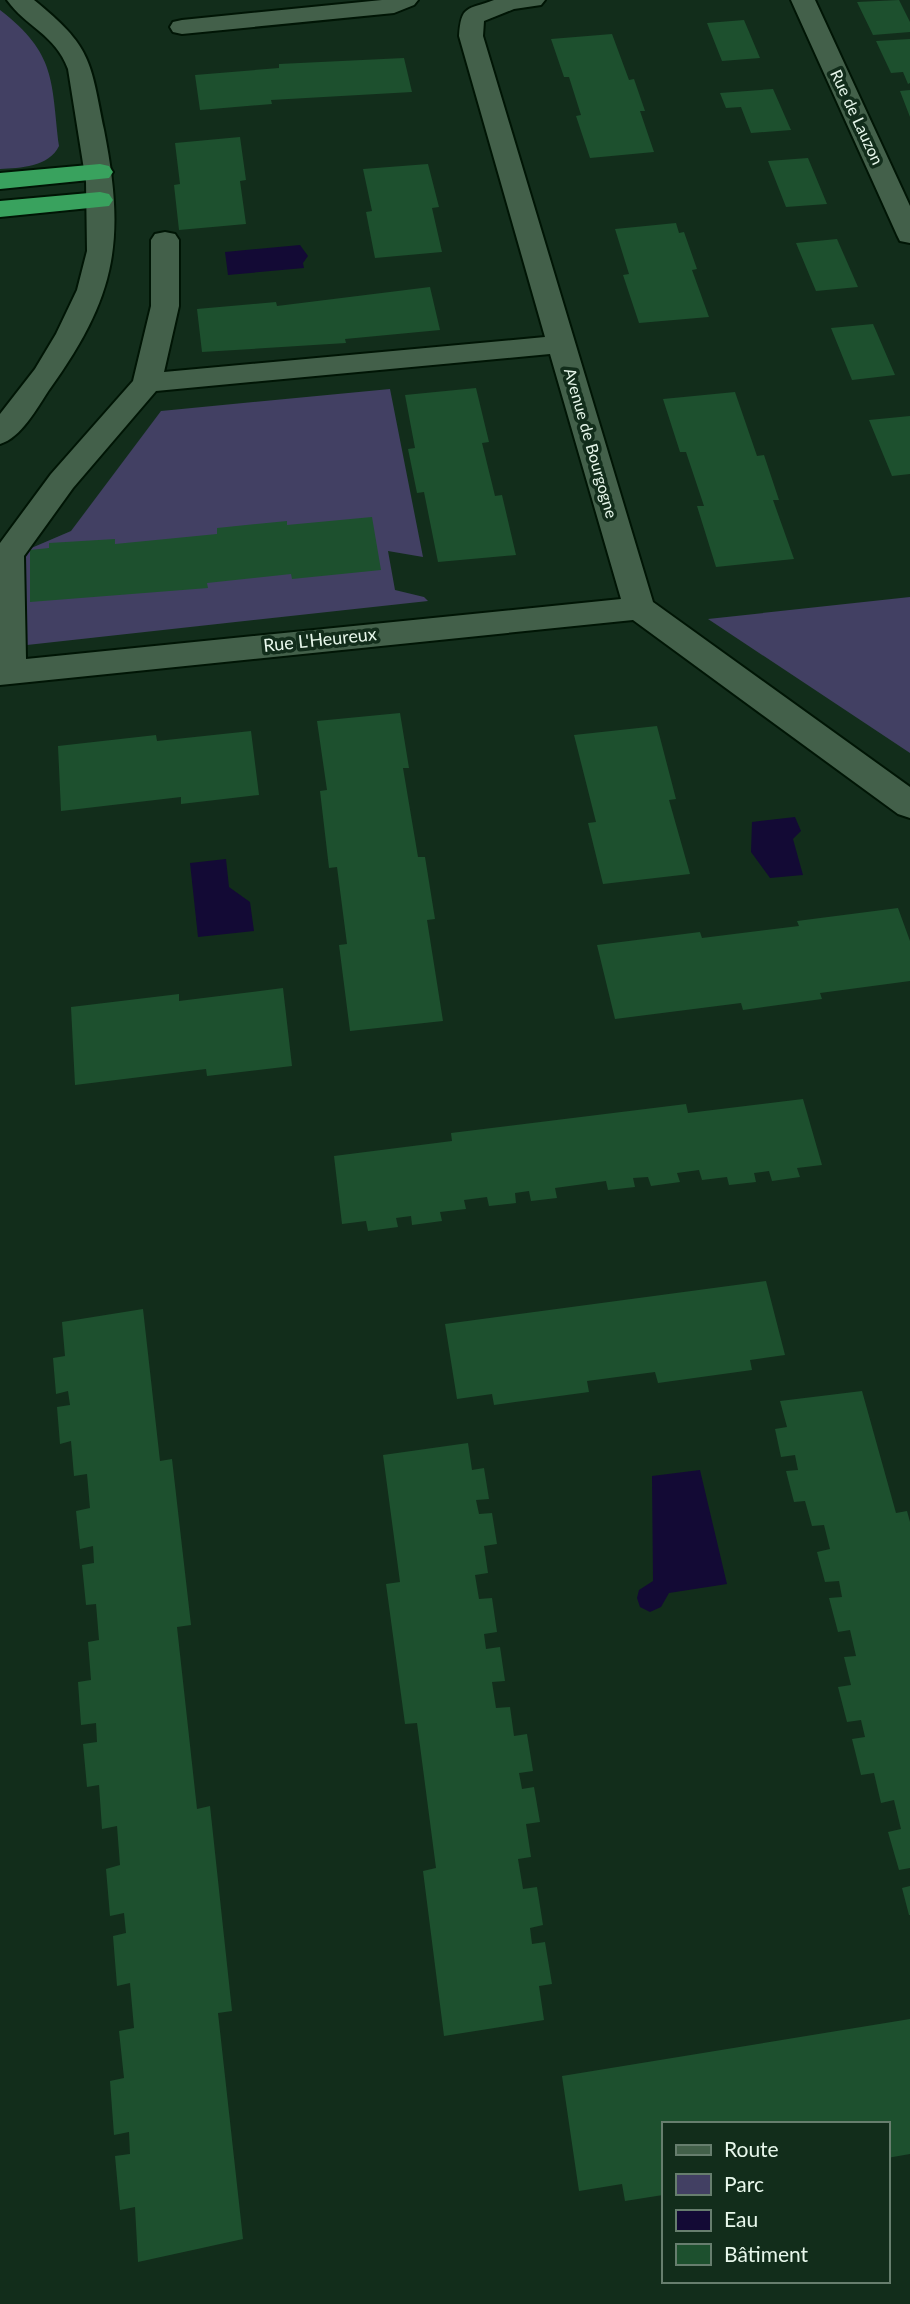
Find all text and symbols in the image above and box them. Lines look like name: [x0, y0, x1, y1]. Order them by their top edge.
street label: Rue de Lauzon: [827, 66, 888, 167]
street label: Avenue de Bourgogne: [561, 366, 622, 520]
street label: Rue L'Heureux: [262, 622, 378, 656]
legend: [662, 2122, 889, 2283]
text: Route: [724, 2136, 779, 2161]
text: Parc: [724, 2171, 764, 2196]
text: Eau: [724, 2206, 758, 2231]
text: Bâtiment: [724, 2241, 809, 2266]

